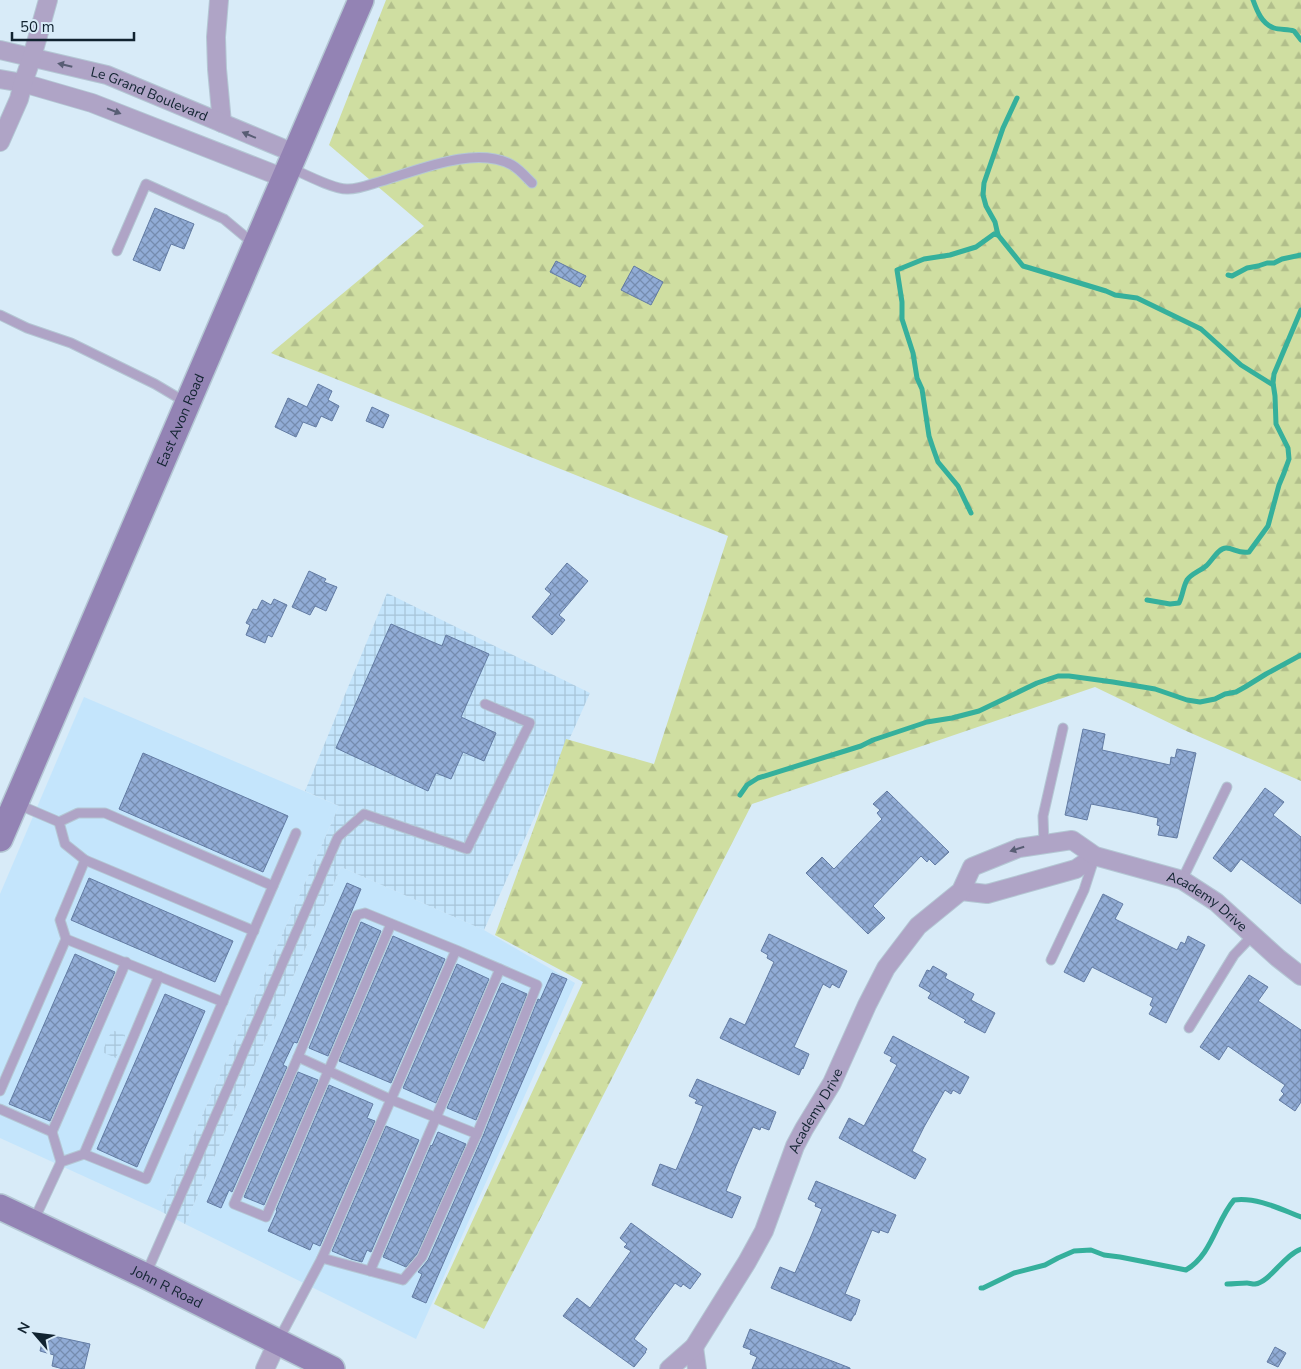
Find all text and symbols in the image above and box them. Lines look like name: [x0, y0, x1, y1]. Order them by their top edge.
scale bar: [12, 10, 135, 42]
text: 50 m: [20, 17, 55, 37]
one-way arrow: [57, 61, 73, 69]
street label: Le Grand Boulevard: [89, 62, 211, 126]
one-way arrow: [107, 108, 121, 116]
one-way arrow: [242, 130, 256, 138]
street label: East Avon Road: [152, 371, 209, 470]
one-way arrow: [1009, 846, 1024, 854]
street label: Academy Drive: [1165, 867, 1252, 936]
street label: Academy Drive: [784, 1065, 847, 1156]
street label: John R Road: [127, 1261, 206, 1312]
north arrow: [10, 1309, 60, 1359]
text: N: [13, 1319, 35, 1337]

